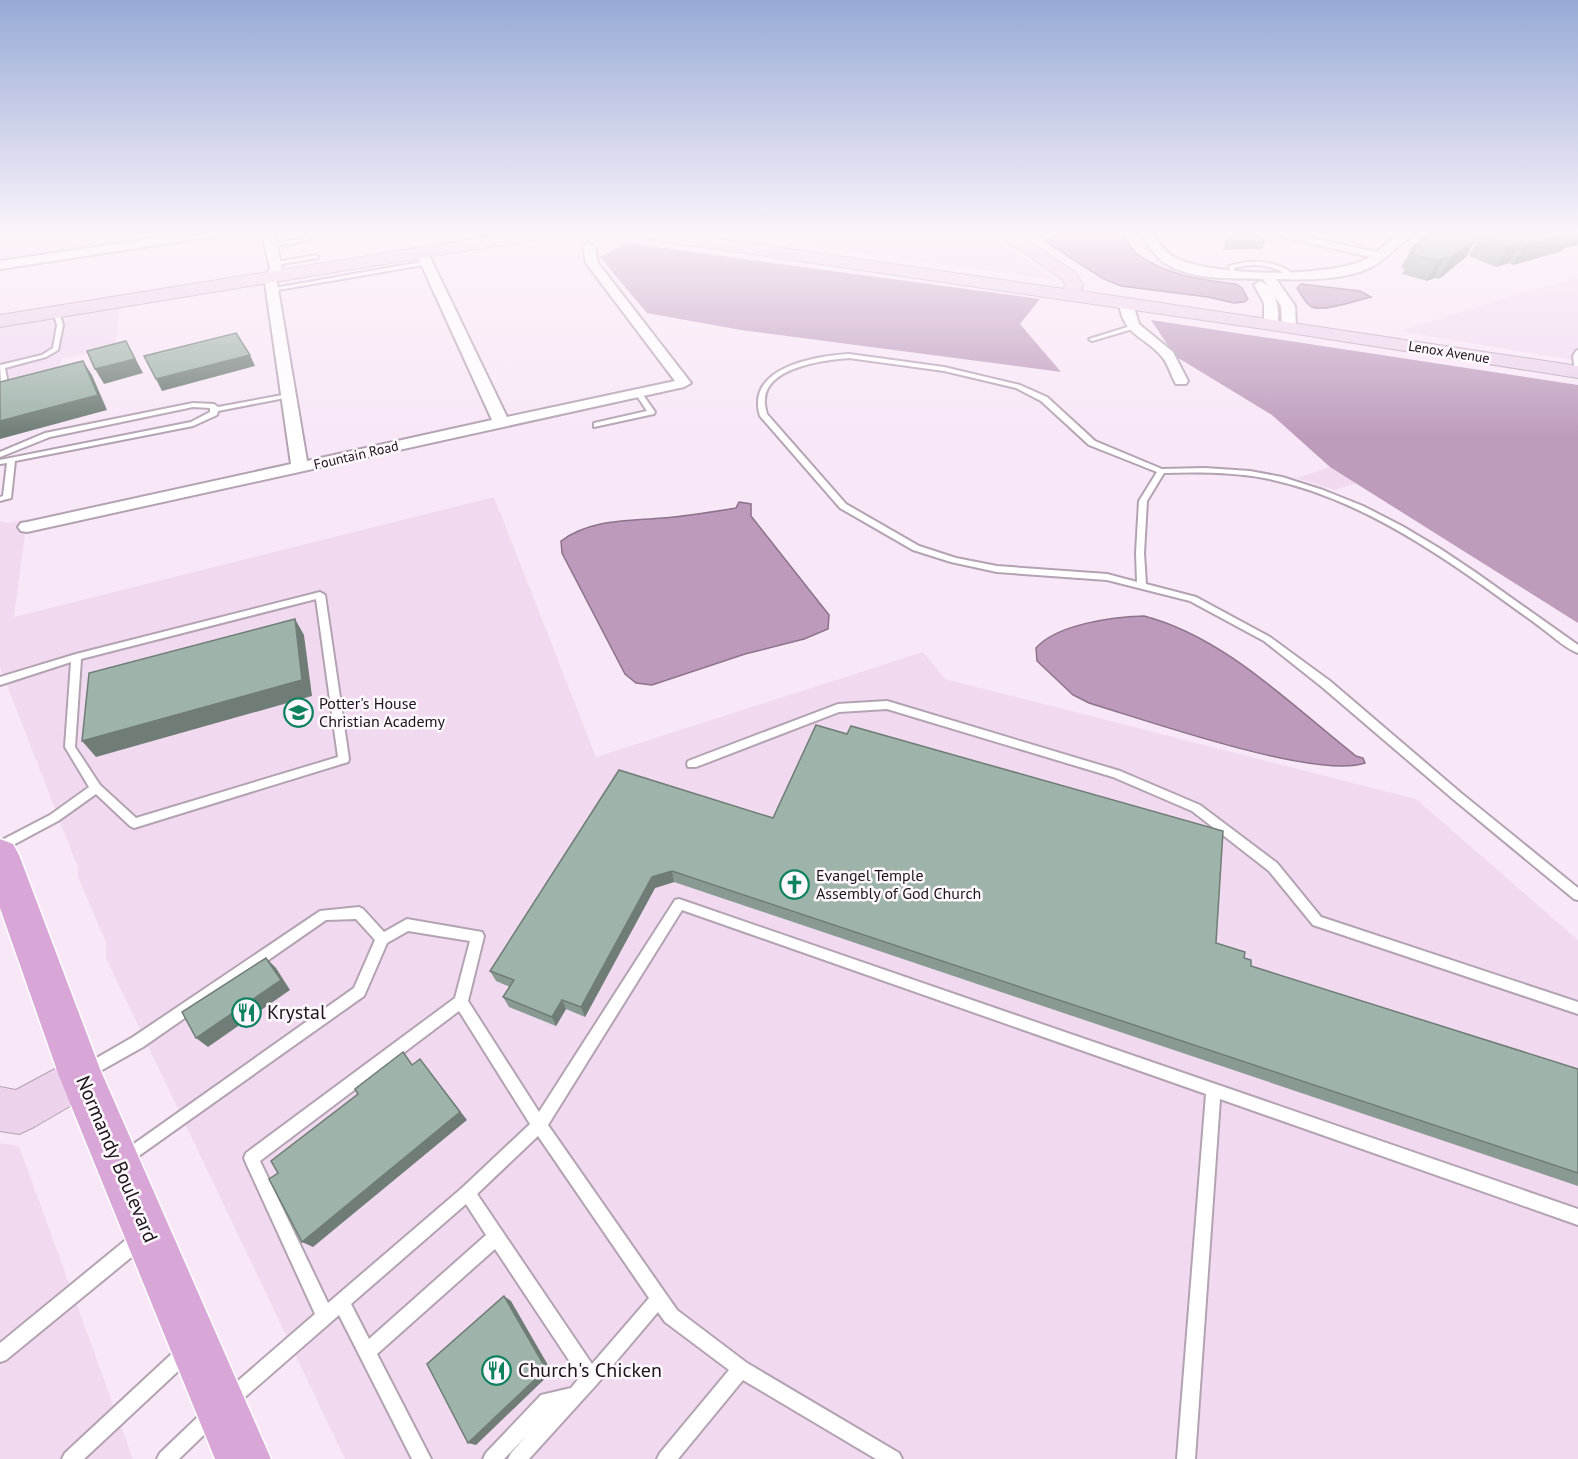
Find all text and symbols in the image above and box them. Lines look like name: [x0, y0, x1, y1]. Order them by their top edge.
street label: Lenox Avenue: [1407, 337, 1491, 367]
street label: Fountain Road: [312, 437, 400, 473]
place label: Potter's House Christian Academy: [319, 693, 446, 731]
school or university icon: Potter's House Christian Academy: [282, 696, 314, 728]
place label: Evangel Temple Assembly of God Church: [816, 865, 981, 903]
church icon: Evangel Temple Assembly of God Church: [779, 868, 811, 900]
restaurant icon: Krystal: [230, 996, 262, 1028]
place label: Krystal: [267, 999, 326, 1025]
street label: Normandy Boulevard: [70, 1072, 164, 1246]
restaurant icon: Church's Chicken: [481, 1354, 513, 1386]
place label: Church's Chicken: [518, 1357, 662, 1383]

